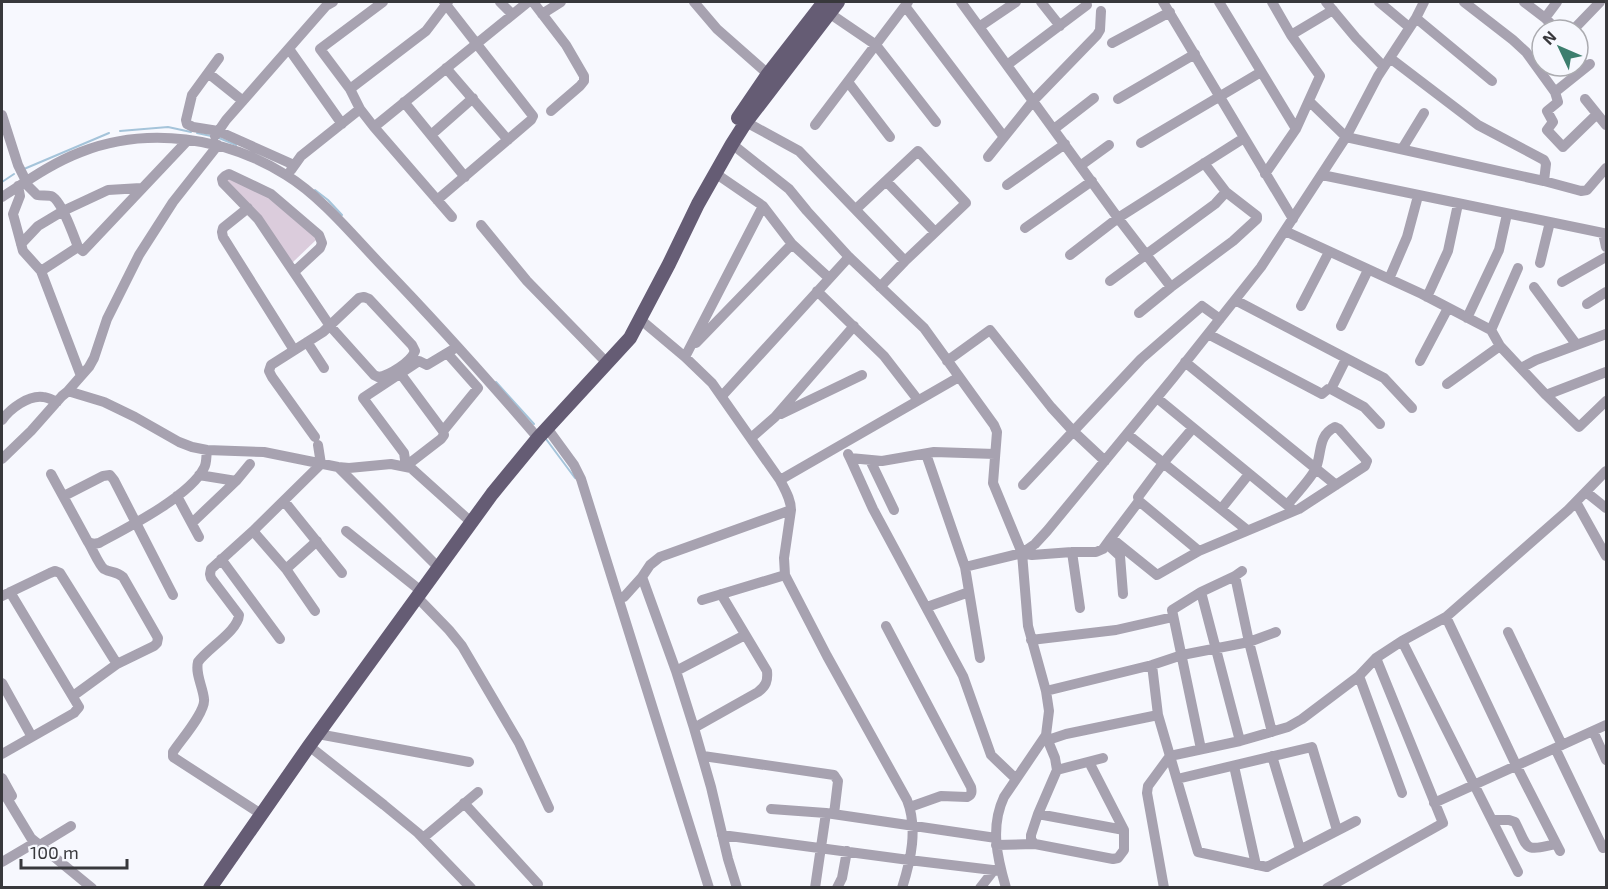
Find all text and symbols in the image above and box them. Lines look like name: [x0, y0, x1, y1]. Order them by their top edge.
north arrow: [1530, 18, 1590, 78]
text: N: [1538, 26, 1560, 48]
scale bar: [21, 832, 128, 870]
text: 100 m: [30, 841, 79, 863]

